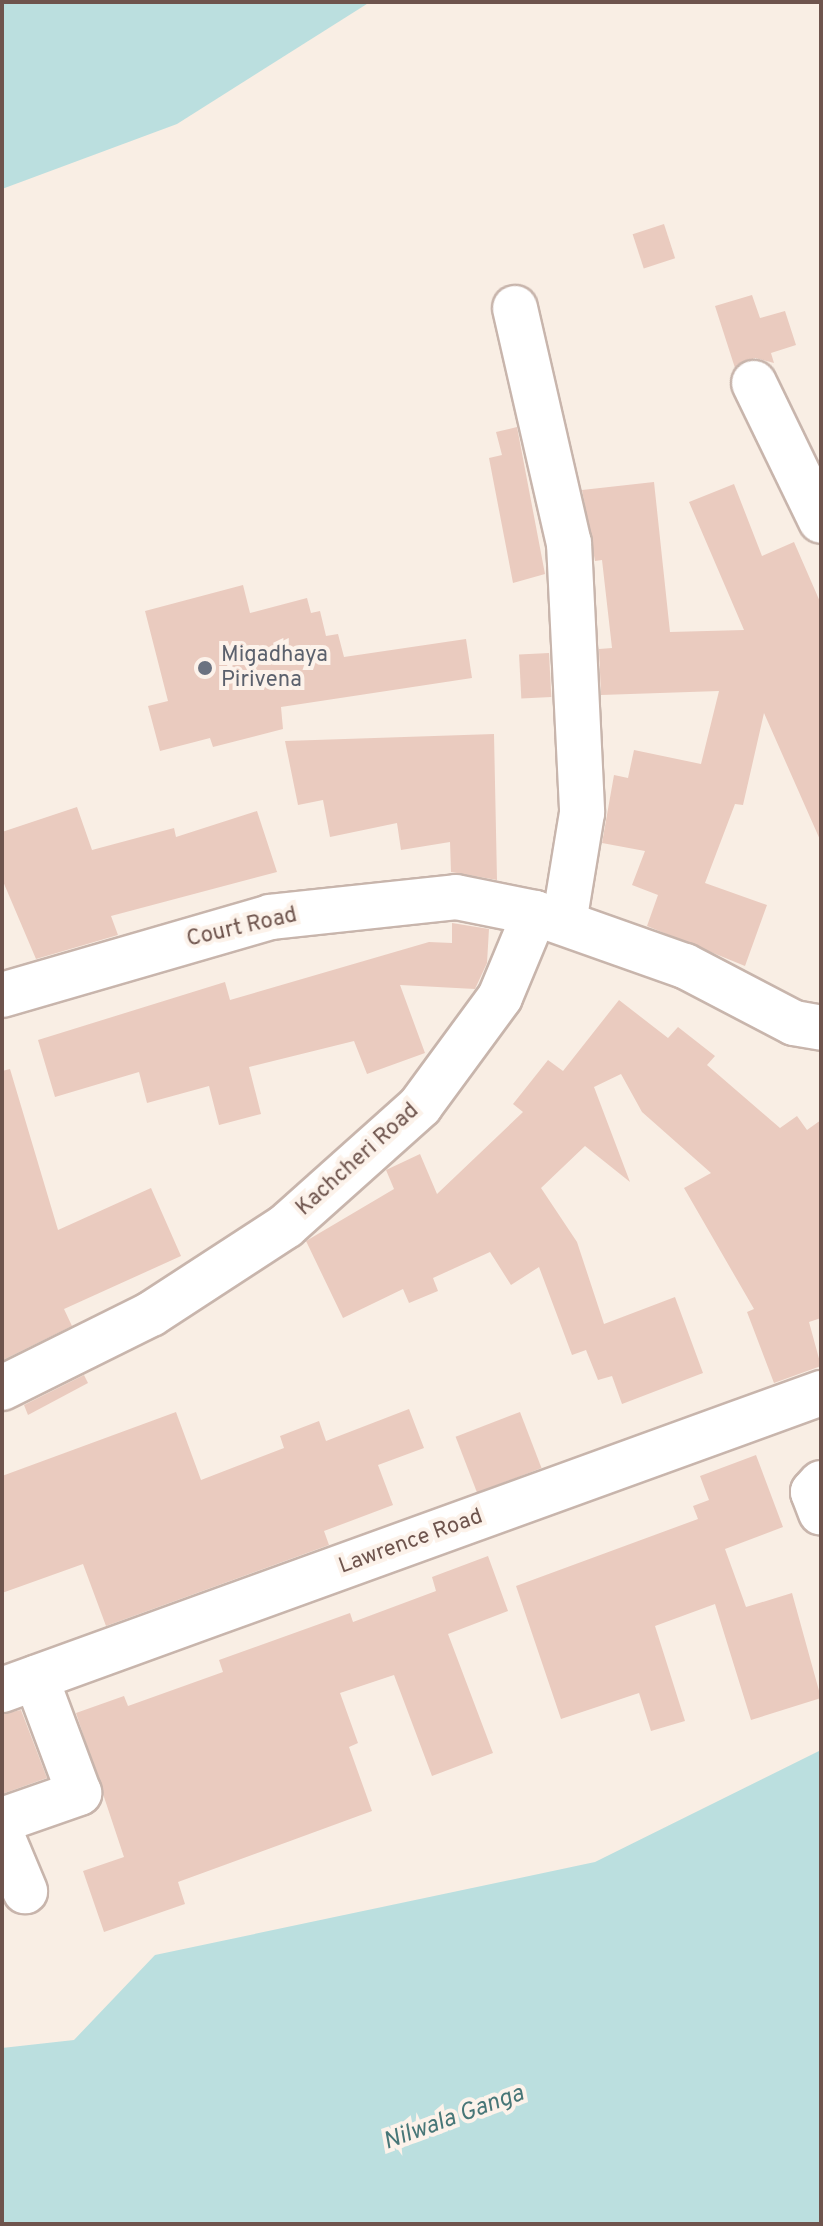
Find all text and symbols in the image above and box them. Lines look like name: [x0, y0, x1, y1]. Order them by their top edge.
place label: Migadhaya Pirivena: [221, 642, 328, 694]
marker: Migadhaya Pirivena: [196, 659, 214, 677]
street label: Court Road: [184, 902, 300, 954]
street label: Kachcheri Road: [291, 1098, 425, 1222]
street label: Lawrence Road: [335, 1504, 487, 1580]
water label: Nilwala Ganga: [380, 2080, 528, 2158]

